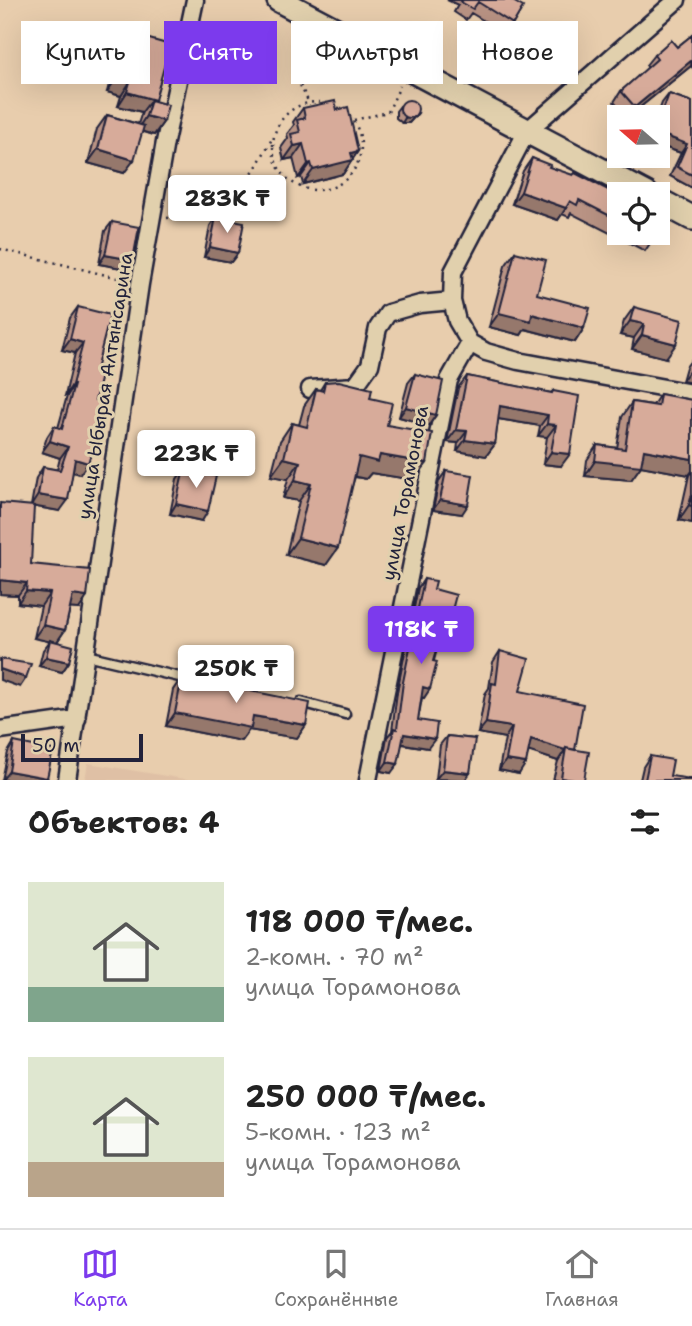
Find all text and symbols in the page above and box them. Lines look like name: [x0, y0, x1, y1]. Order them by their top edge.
chip: Купить: [21, 21, 150, 84]
chip: Снять: [164, 21, 277, 84]
chip: Фильтры: [291, 21, 443, 84]
chip: Новое: [457, 21, 578, 84]
north arrow: [607, 105, 670, 168]
map controls: [607, 105, 670, 245]
pin: 283K ₸: [170, 176, 284, 235]
button: locate: [607, 182, 670, 245]
text: 283K ₸: [184, 183, 270, 213]
street label: улица Ыбырая Алтынсарина: [72, 251, 138, 521]
street label: улица Торамонова: [376, 403, 434, 583]
pin: 223K ₸: [139, 430, 253, 490]
text: 223K ₸: [153, 438, 239, 468]
pin: 118K ₸: [364, 606, 478, 666]
text: 118K ₸: [384, 614, 458, 644]
pin: 250K ₸: [179, 646, 293, 705]
text: 250K ₸: [194, 653, 278, 683]
scale bar: [21, 731, 144, 763]
text: 50 m: [32, 733, 80, 758]
text: Объектов: 4: [28, 802, 220, 843]
icon: filters: [626, 803, 664, 841]
text: 118 000 ₸/мес.: [245, 901, 473, 942]
icon: home: [84, 910, 168, 994]
text: 2-комн. · 70 m²: [245, 942, 424, 972]
text: улица Торамонова: [245, 972, 461, 1002]
text: 250 000 ₸/мес.: [245, 1076, 486, 1117]
icon: home: [84, 1085, 168, 1169]
text: 5-комн. · 123 m²: [245, 1117, 431, 1147]
text: улица Торамонова: [245, 1147, 461, 1177]
tab: Карта: [73, 1245, 128, 1312]
tab: Сохранённые: [274, 1245, 398, 1312]
tab: Главная: [545, 1245, 619, 1312]

